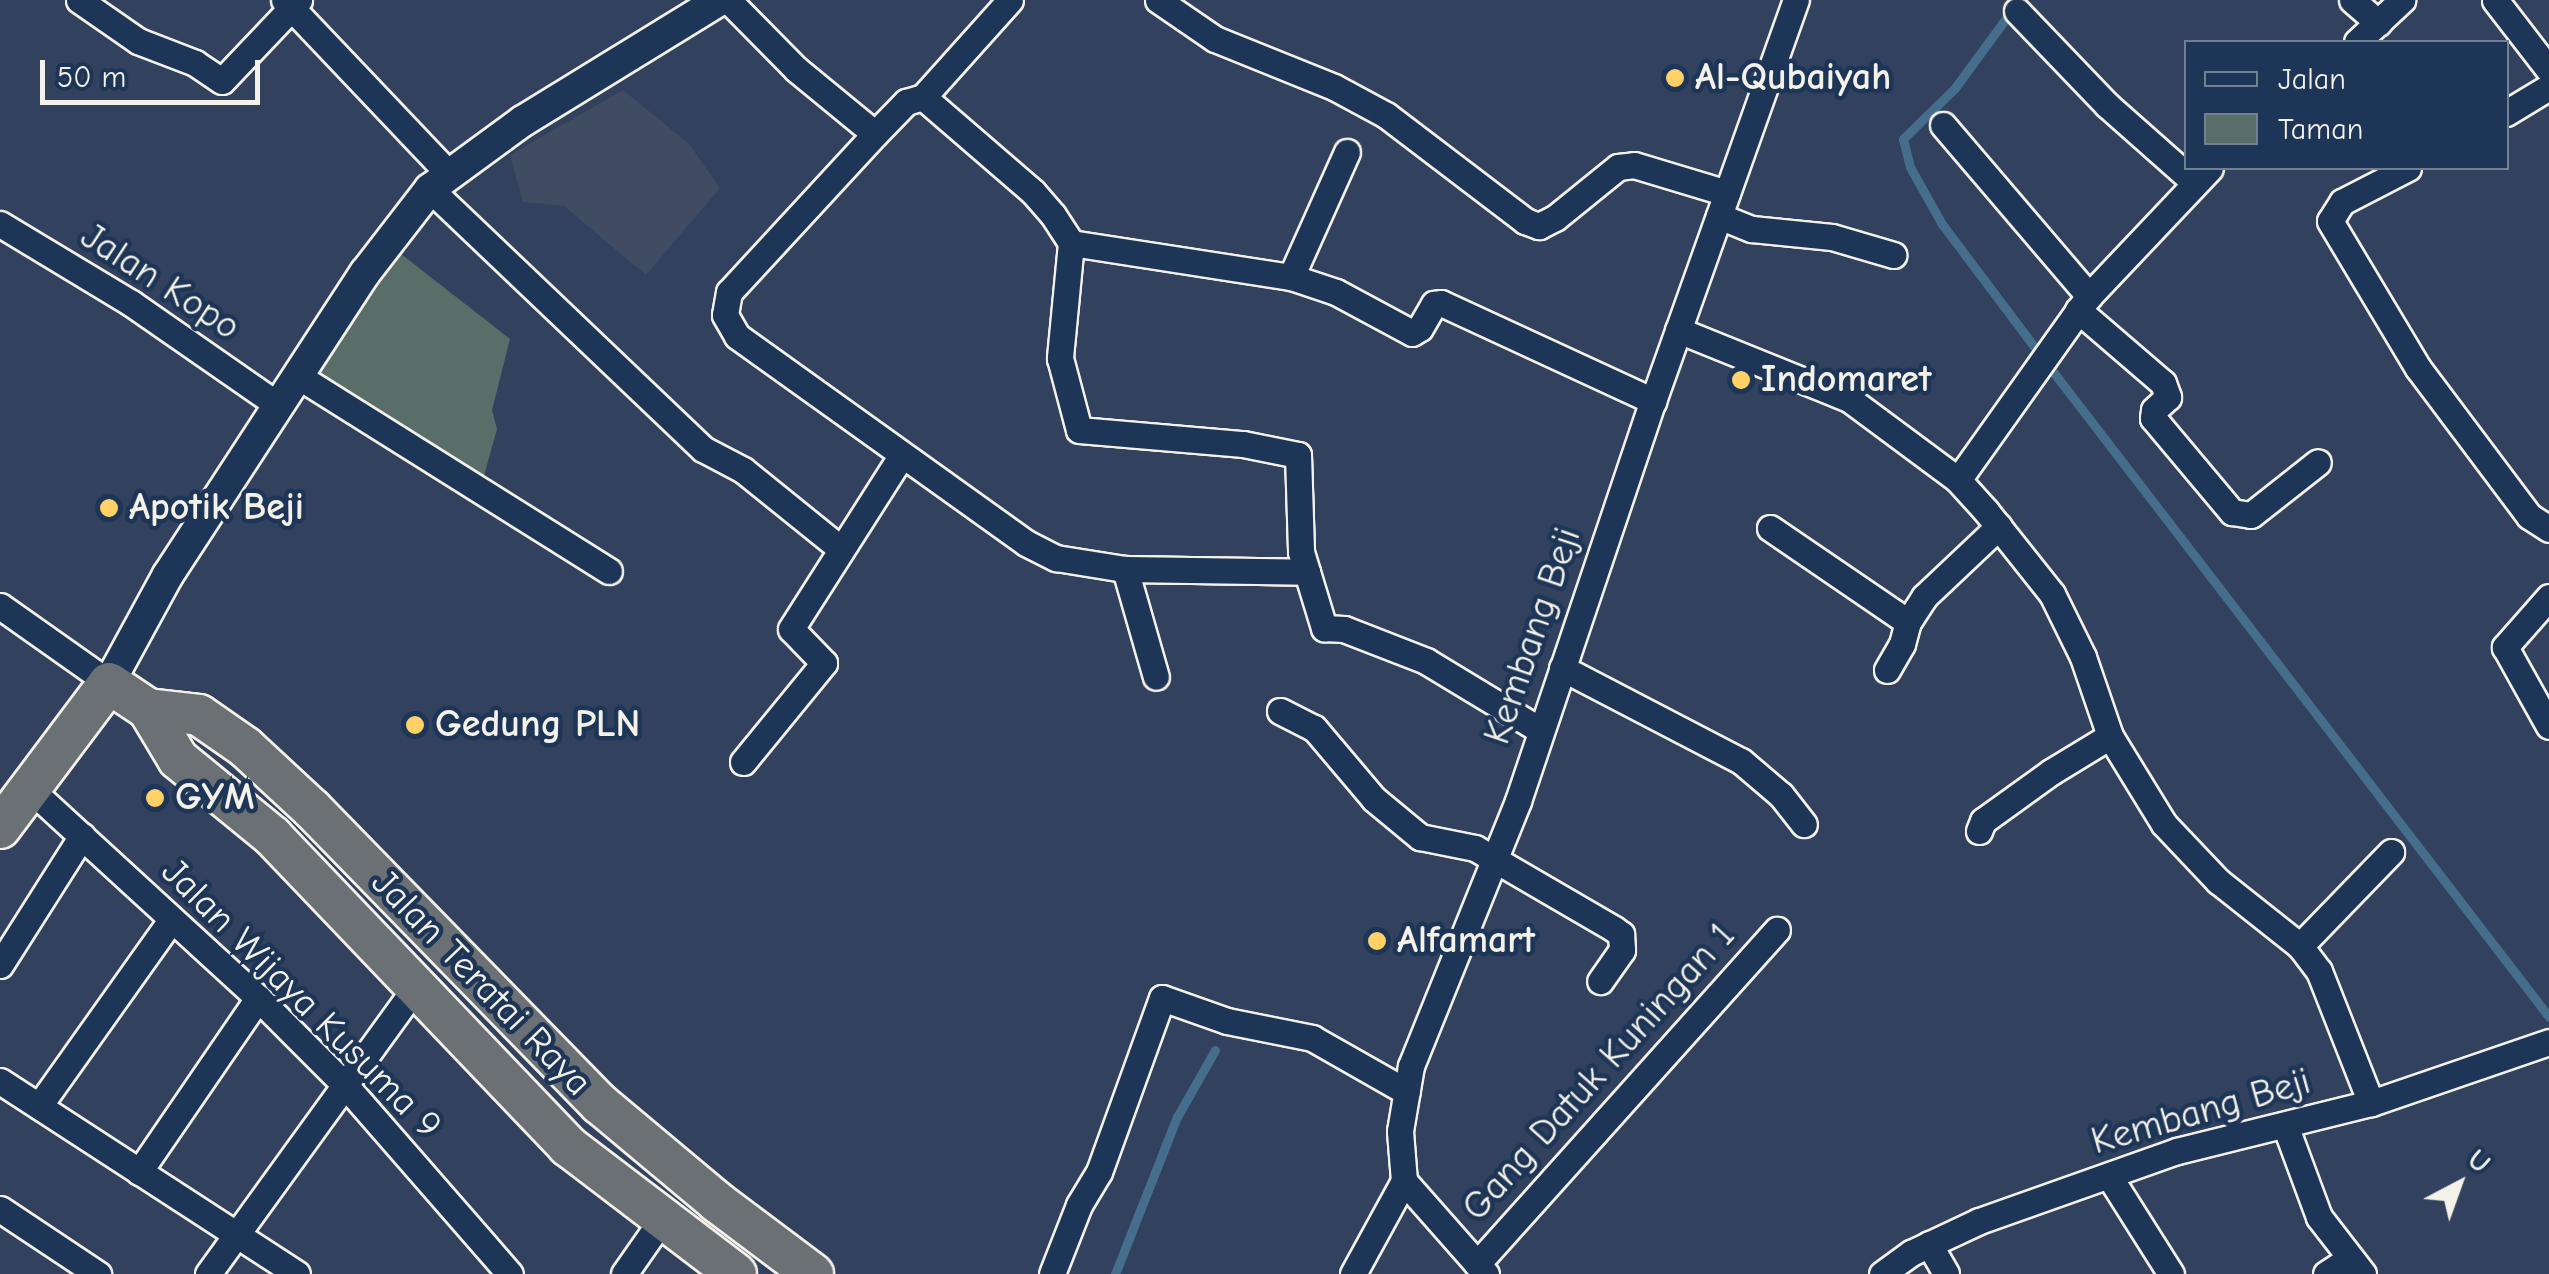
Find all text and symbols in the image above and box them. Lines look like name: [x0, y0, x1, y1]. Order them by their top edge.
scale bar: [45, 40, 265, 102]
legend: [2184, 40, 2509, 170]
place label: Al-Qubaiyah: [1695, 55, 1891, 101]
text: 50 m: [57, 60, 126, 95]
text: Jalan: [2278, 62, 2346, 97]
marker: Al-Qubaiyah: [1664, 67, 1686, 89]
text: Taman: [2278, 112, 2363, 147]
street label: Jalan Kopo: [72, 214, 248, 350]
place label: Indomaret: [1761, 357, 1931, 403]
marker: Indomaret: [1730, 369, 1752, 391]
place label: Apotik Beji: [129, 485, 304, 531]
marker: Apotik Beji: [98, 497, 120, 519]
street label: Kembang Beji: [1475, 522, 1591, 750]
place label: Gedung PLN: [435, 702, 640, 748]
marker: Gedung PLN: [404, 714, 426, 736]
place label: GYM: [175, 775, 255, 821]
marker: GYM: [144, 787, 166, 809]
street label: Jalan Wijaya Kusuma 9: [151, 849, 451, 1149]
street label: Jalan Teratai Raya: [361, 860, 601, 1106]
street label: Gang Datuk Kuningan 1: [1453, 914, 1745, 1230]
place label: Alfamart: [1397, 918, 1535, 964]
marker: Alfamart: [1366, 930, 1388, 952]
street label: Kembang Beji: [2086, 1059, 2316, 1165]
north arrow: [2409, 1134, 2509, 1234]
text: U: [2461, 1143, 2496, 1180]

